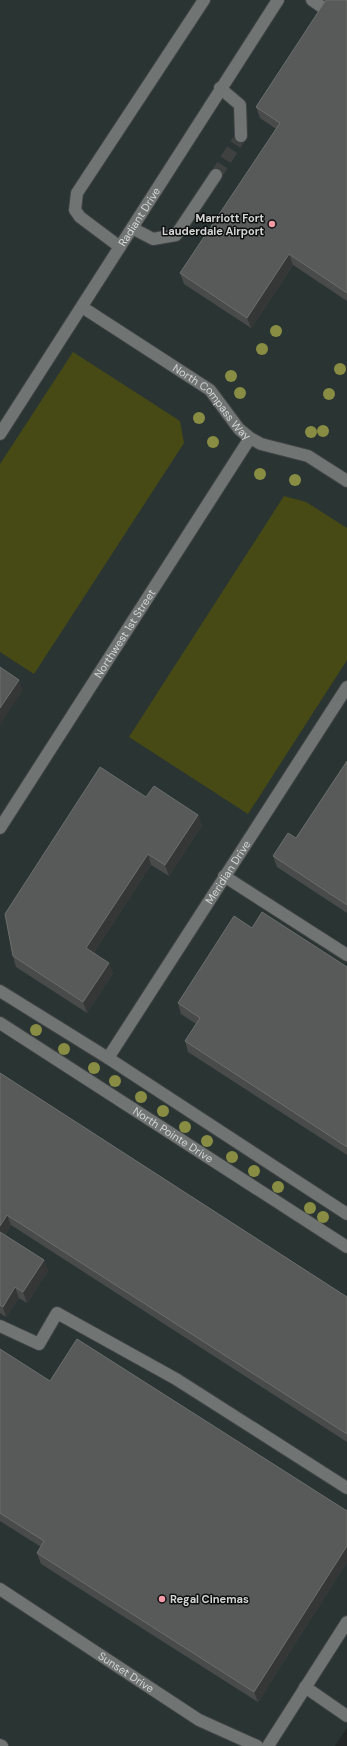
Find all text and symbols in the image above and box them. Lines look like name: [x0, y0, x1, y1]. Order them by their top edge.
street label: Radiant Drive: [115, 185, 163, 249]
place label: Marriott Fort Lauderdale Airport: [162, 211, 264, 238]
marker: Marriott Fort Lauderdale Airport: [267, 219, 277, 229]
street label: North Compass Way: [170, 361, 254, 443]
street label: Northwest 1st Street: [91, 586, 158, 681]
street label: Meridian Drive: [202, 838, 253, 907]
street label: North Pointe Drive: [130, 1104, 216, 1166]
place label: Regal Cinemas: [170, 1592, 249, 1606]
marker: Regal Cinemas: [157, 1594, 167, 1604]
street label: Sunset Drive: [96, 1649, 157, 1695]

